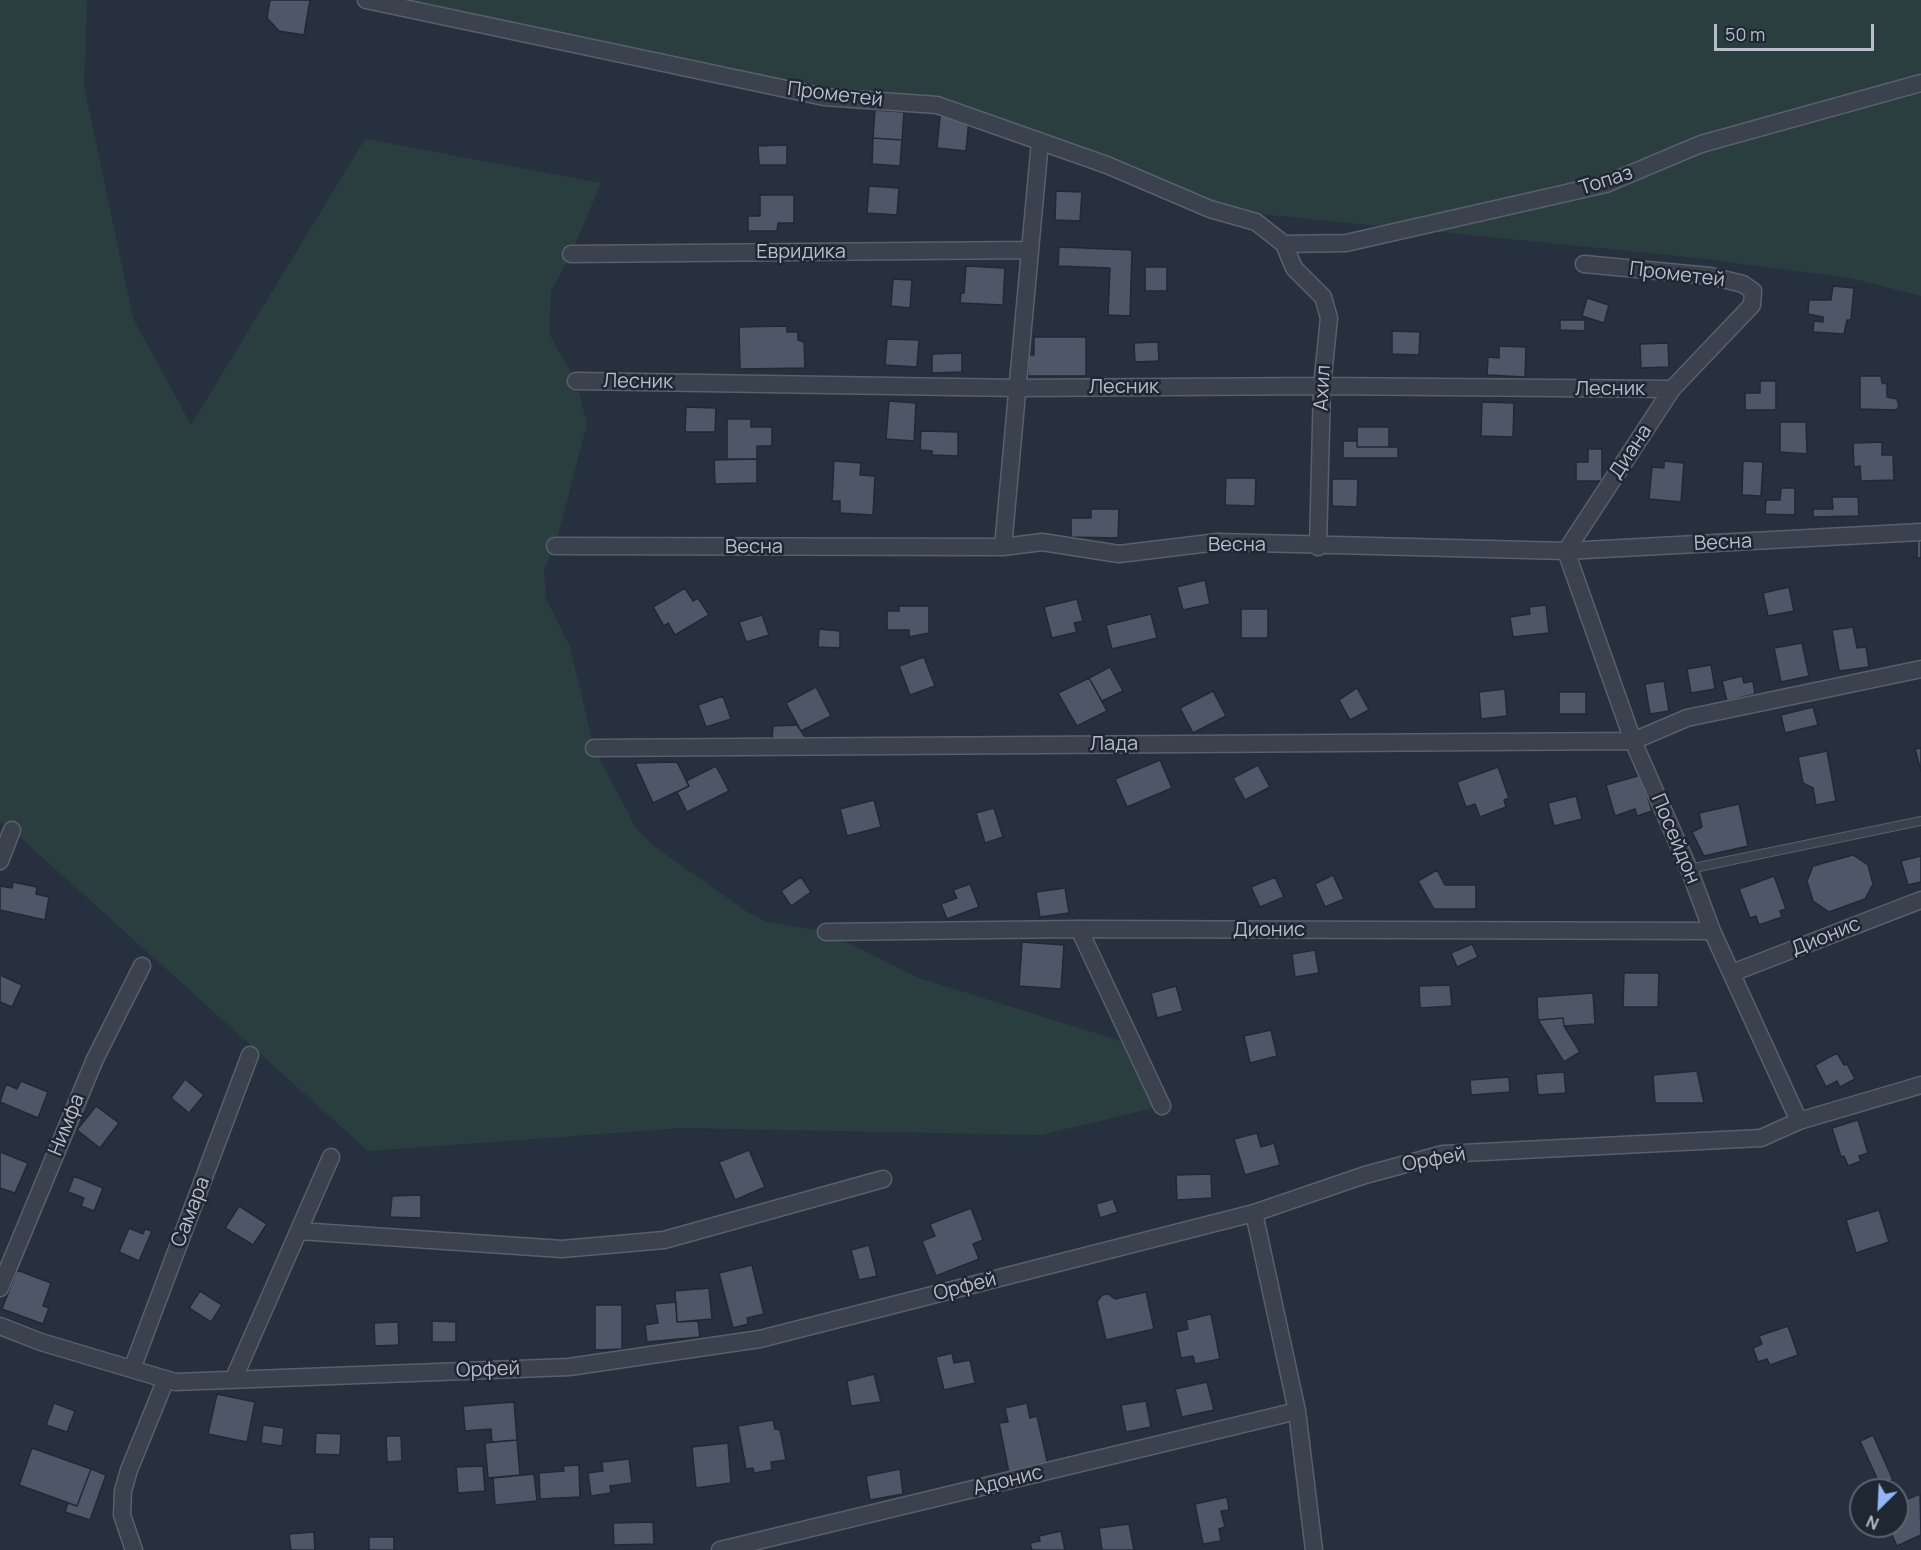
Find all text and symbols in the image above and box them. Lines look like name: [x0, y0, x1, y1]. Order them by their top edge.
scale bar: [1717, 12, 1878, 50]
text: 50 m: [1725, 22, 1765, 46]
street label: Прометей: [786, 77, 884, 113]
street label: Топаз: [1576, 161, 1636, 201]
street label: Евридика: [756, 240, 846, 264]
street label: Прометей: [1628, 257, 1726, 293]
street label: Ахил: [1310, 364, 1336, 412]
street label: Лесник: [603, 369, 673, 395]
street label: Лесник: [1089, 375, 1159, 399]
street label: Лесник: [1575, 377, 1645, 401]
street label: Диана: [1605, 420, 1657, 484]
street label: Весна: [1693, 530, 1753, 556]
street label: Весна: [1208, 533, 1266, 557]
street label: Весна: [725, 535, 783, 559]
street label: Лада: [1090, 732, 1138, 756]
street label: Посейдон: [1645, 790, 1705, 888]
street label: Дионис: [1788, 912, 1864, 962]
street label: Дионис: [1233, 918, 1305, 942]
street label: Нимфа: [44, 1091, 90, 1159]
street label: Орфей: [1401, 1143, 1467, 1177]
street label: Самара: [167, 1173, 215, 1251]
street label: Орфей: [931, 1268, 999, 1306]
street label: Орфей: [456, 1357, 520, 1383]
street label: Адонис: [971, 1461, 1045, 1501]
north arrow: [1849, 1478, 1909, 1538]
text: N: [1863, 1510, 1882, 1535]

